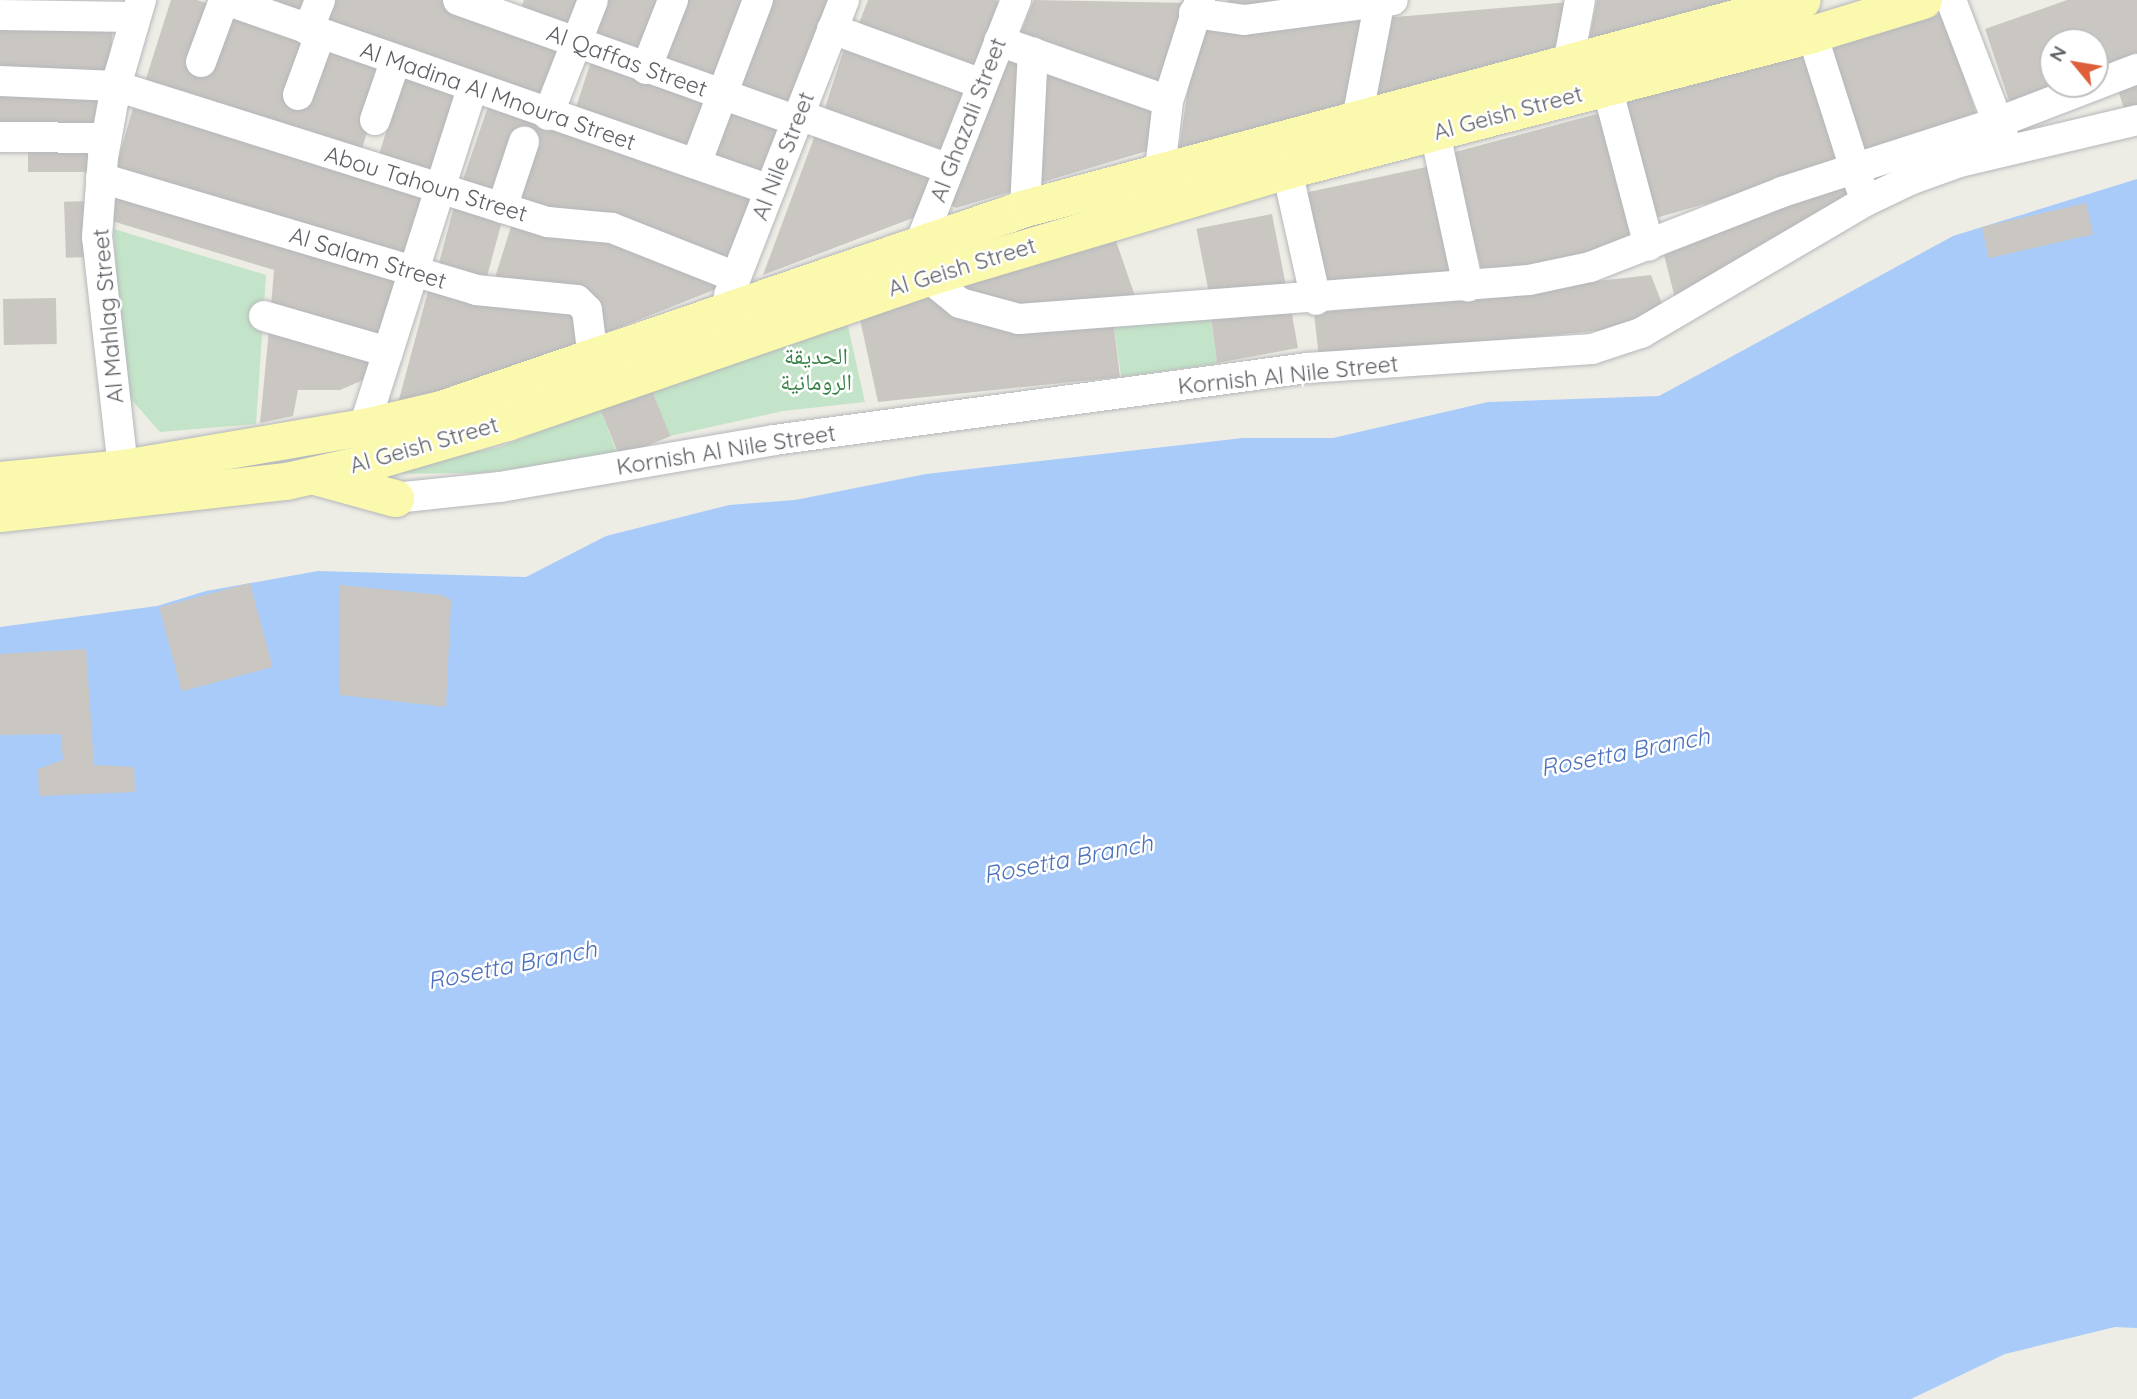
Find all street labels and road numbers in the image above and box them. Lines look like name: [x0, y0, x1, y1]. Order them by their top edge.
street label: Al Qaffas Street: [543, 19, 711, 103]
street label: Al Ghazali Street: [924, 34, 1012, 206]
street label: Al Madina Al Mnoura Street: [357, 36, 639, 156]
street label: Al Geish Street: [1430, 80, 1586, 146]
street label: Al Nile Street: [746, 88, 820, 224]
street label: Abou Tahoun Street: [322, 140, 530, 228]
street label: Al Salam Street: [286, 221, 450, 295]
street label: Al Mahlag Street: [87, 228, 129, 404]
street label: Al Geish Street: [885, 231, 1039, 303]
street label: Kornish Al Nile Street: [1176, 350, 1400, 400]
street label: Al Geish Street: [346, 411, 502, 479]
street label: Kornish Al Nile Street: [614, 419, 838, 481]

